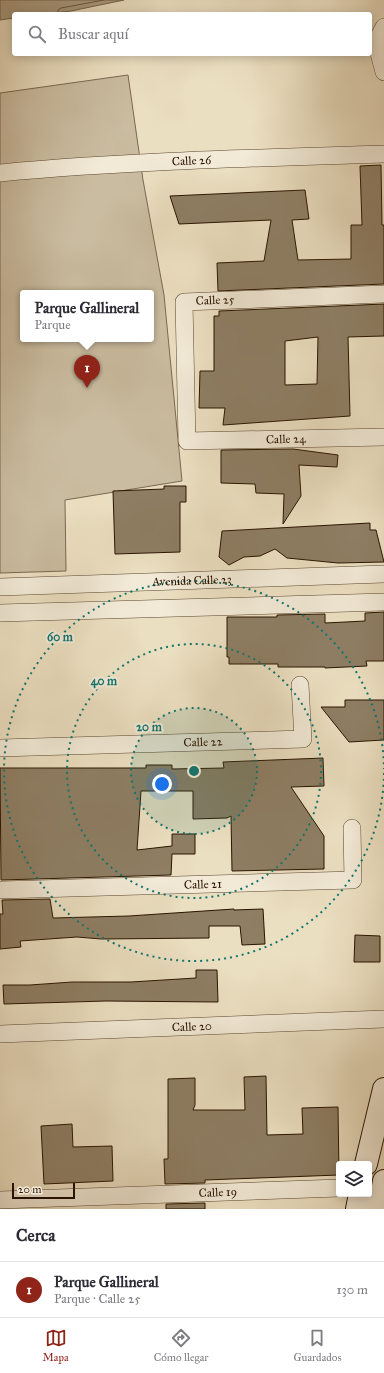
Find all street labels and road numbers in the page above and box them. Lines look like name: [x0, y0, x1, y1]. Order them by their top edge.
street label: Calle 26: [172, 153, 212, 168]
street label: Calle 25: [195, 292, 235, 308]
street label: Calle 24: [266, 432, 306, 446]
street label: Avenida Calle 23: [151, 572, 232, 589]
street label: Calle 22: [183, 734, 223, 750]
street label: Calle 21: [184, 877, 222, 892]
street label: Calle 20: [171, 1019, 212, 1034]
street label: Calle 19: [198, 1185, 237, 1200]

